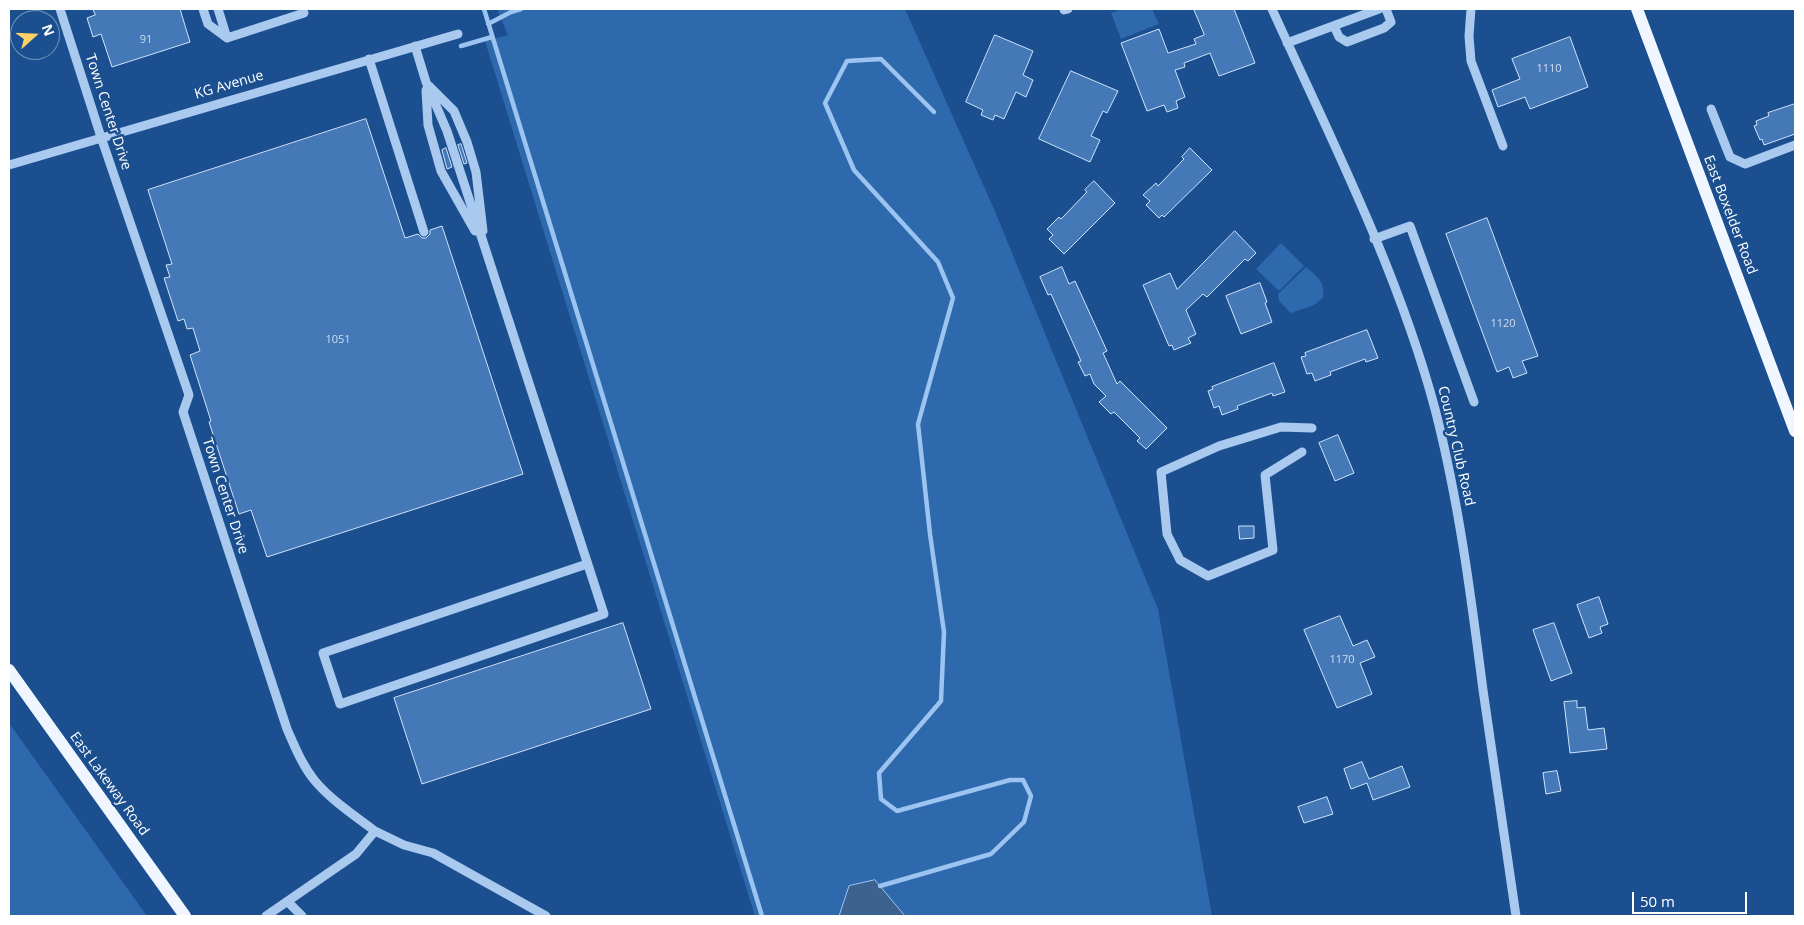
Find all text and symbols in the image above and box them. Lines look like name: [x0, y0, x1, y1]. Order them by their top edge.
north arrow: [10, 10, 60, 60]
text: N: [38, 21, 59, 39]
house number: 91: [140, 33, 152, 47]
street label: Town Center Drive: [81, 52, 135, 172]
house number: 1110: [1536, 62, 1562, 76]
street label: KG Avenue: [192, 67, 266, 103]
street label: East Boxelder Road: [1700, 153, 1760, 277]
house number: 1120: [1490, 317, 1516, 331]
house number: 1051: [325, 333, 351, 347]
street label: Country Club Road: [1434, 385, 1478, 507]
street label: Town Center Drive: [198, 436, 252, 556]
house number: 1170: [1329, 653, 1355, 667]
street label: East Lakeway Road: [66, 729, 152, 839]
scale bar: [1634, 882, 1749, 914]
text: 50 m: [1640, 891, 1675, 911]

